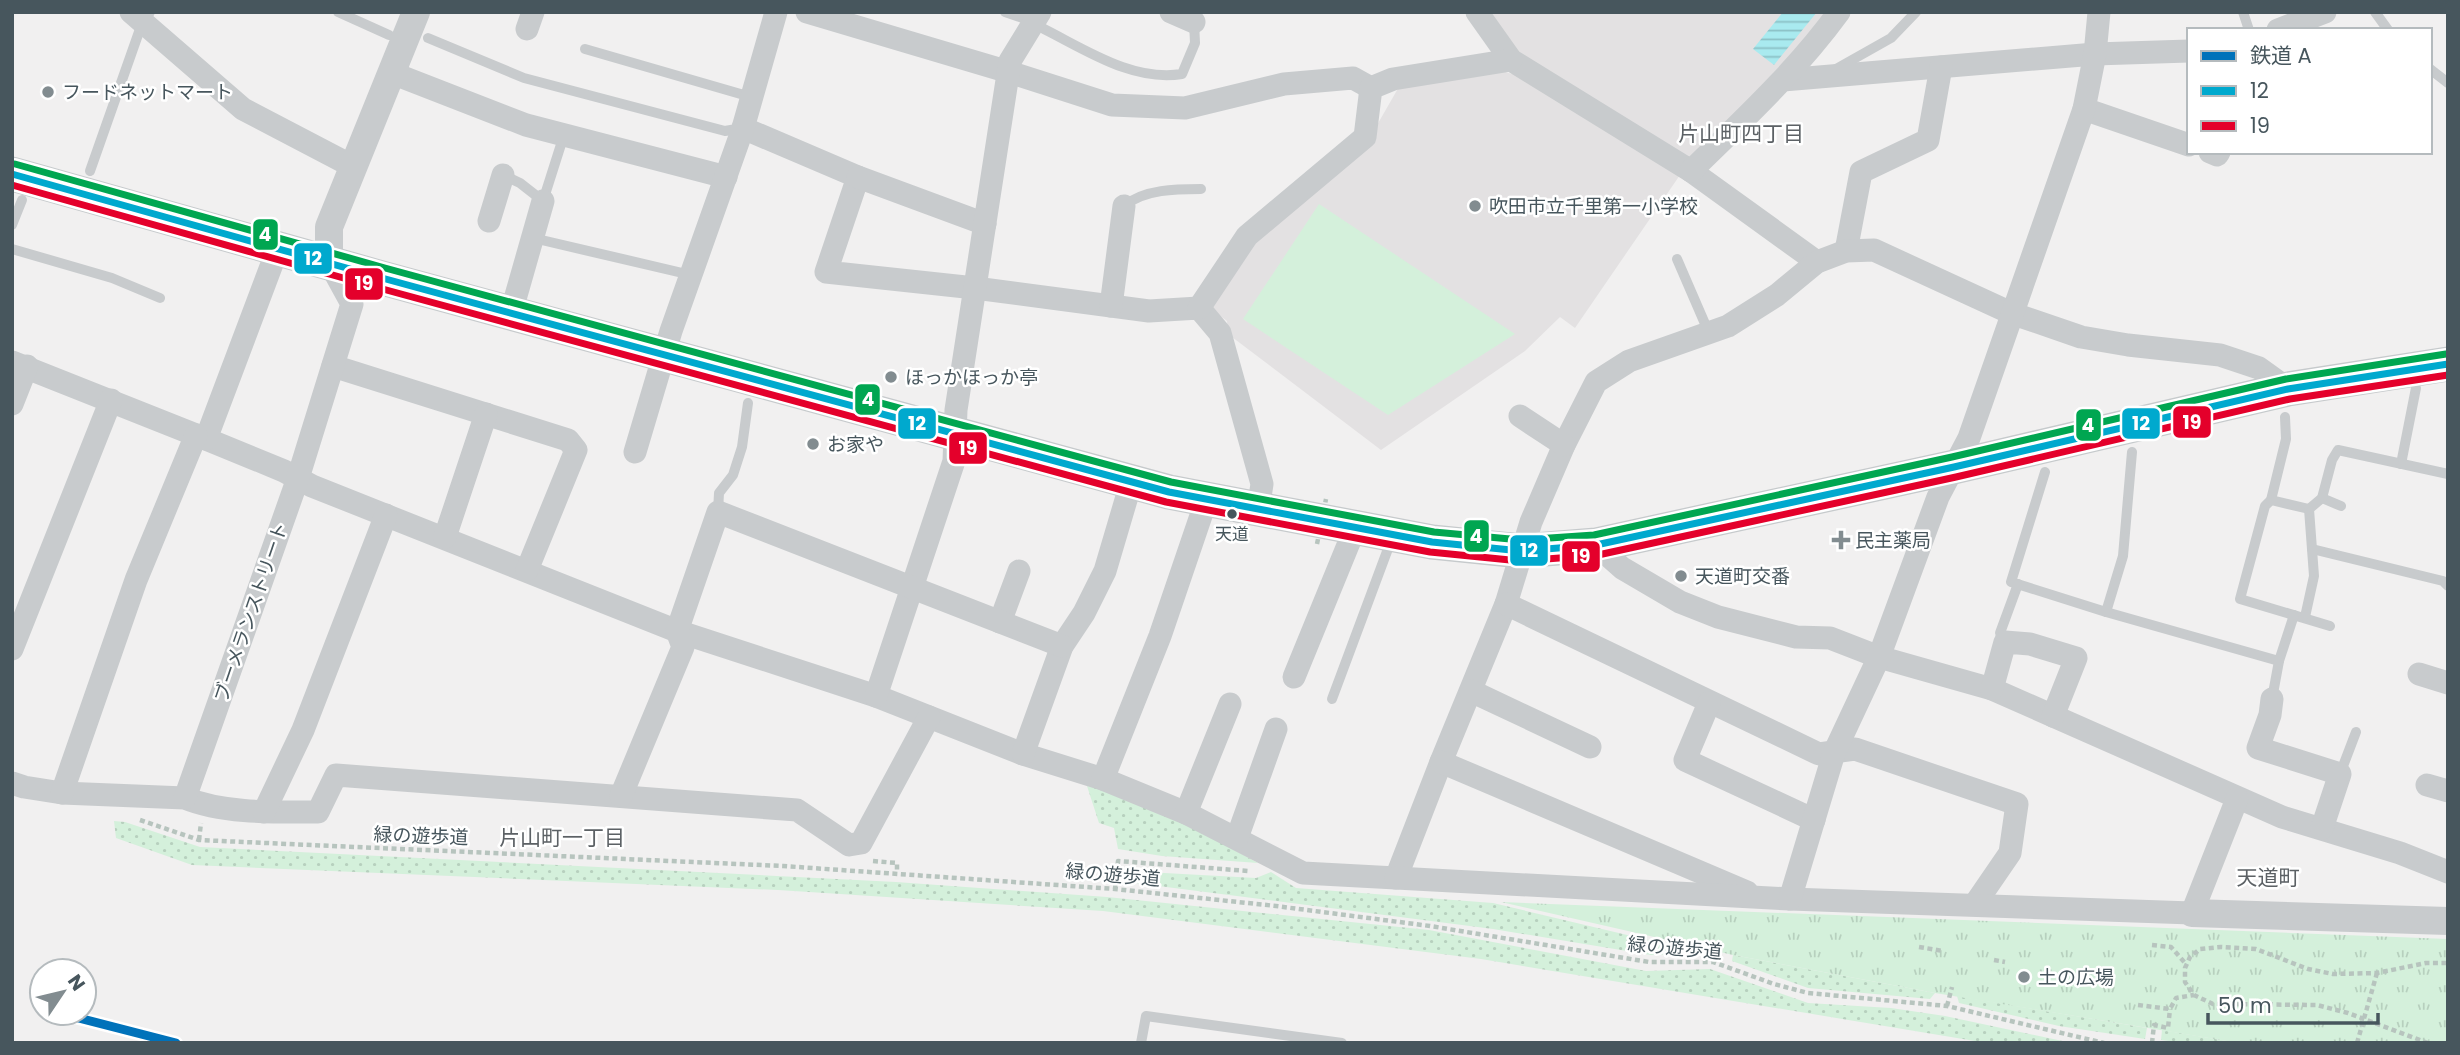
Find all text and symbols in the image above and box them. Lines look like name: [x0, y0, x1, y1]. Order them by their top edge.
legend: [2187, 28, 2432, 154]
text: 鉄道 A: [2250, 41, 2312, 70]
text: 12: [2250, 76, 2269, 105]
place label: フードネットマート: [62, 79, 233, 106]
marker: フードネットマート: [40, 84, 56, 100]
text: 19: [2250, 111, 2270, 140]
district label: 片山町四丁目: [1678, 119, 1804, 148]
place label: 吹田市立千里第一小学校: [1489, 193, 1698, 220]
marker: 吹田市立千里第一小学校: [1467, 198, 1483, 214]
line badge: 4: [252, 218, 279, 251]
text: 4: [259, 221, 272, 248]
line badge: 12: [293, 242, 333, 275]
text: 12: [304, 245, 322, 272]
line badge: 19: [344, 267, 384, 301]
text: 19: [355, 270, 373, 297]
place label: ほっかほっか亭: [905, 364, 1038, 391]
marker: ほっかほっか亭: [883, 369, 899, 385]
line badge: 4: [854, 383, 881, 416]
text: 4: [862, 386, 875, 413]
line badge: 19: [2172, 405, 2212, 439]
line badge: 12: [897, 407, 937, 440]
line badge: 12: [2121, 407, 2161, 440]
line badge: 4: [2075, 408, 2102, 442]
text: 19: [2183, 409, 2201, 436]
text: 12: [908, 410, 926, 437]
text: 12: [2132, 410, 2150, 437]
text: 4: [2082, 412, 2095, 439]
place label: お家や: [827, 431, 884, 458]
line badge: 19: [948, 431, 988, 465]
text: 19: [959, 435, 977, 462]
marker: お家や: [805, 436, 821, 452]
marker: 天道: [1225, 507, 1239, 521]
street label: ブーメランストリート: [207, 518, 295, 706]
line badge: 4: [1463, 519, 1490, 553]
place label: 天道: [1215, 522, 1249, 546]
text: 4: [1470, 523, 1483, 550]
place label: 民主薬局: [1855, 527, 1931, 554]
marker: 民主薬局: [1833, 532, 1849, 548]
line badge: 12: [1509, 534, 1549, 567]
text: 12: [1520, 537, 1538, 564]
line badge: 19: [1561, 540, 1601, 573]
text: 19: [1572, 543, 1590, 570]
place label: 天道町交番: [1695, 563, 1790, 590]
marker: 天道町交番: [1673, 568, 1689, 584]
street label: 緑の遊歩道: [373, 821, 469, 851]
district label: 片山町一丁目: [499, 823, 625, 852]
street label: 緑の遊歩道: [1064, 857, 1162, 893]
district label: 天道町: [2237, 863, 2300, 892]
street label: 緑の遊歩道: [1626, 930, 1724, 966]
north arrow: [28, 957, 98, 1027]
place label: 土の広場: [2038, 964, 2114, 991]
text: N: [61, 969, 92, 996]
marker: 土の広場: [2016, 969, 2032, 985]
scale bar: [2208, 982, 2378, 1026]
text: 50 m: [2218, 991, 2272, 1020]

